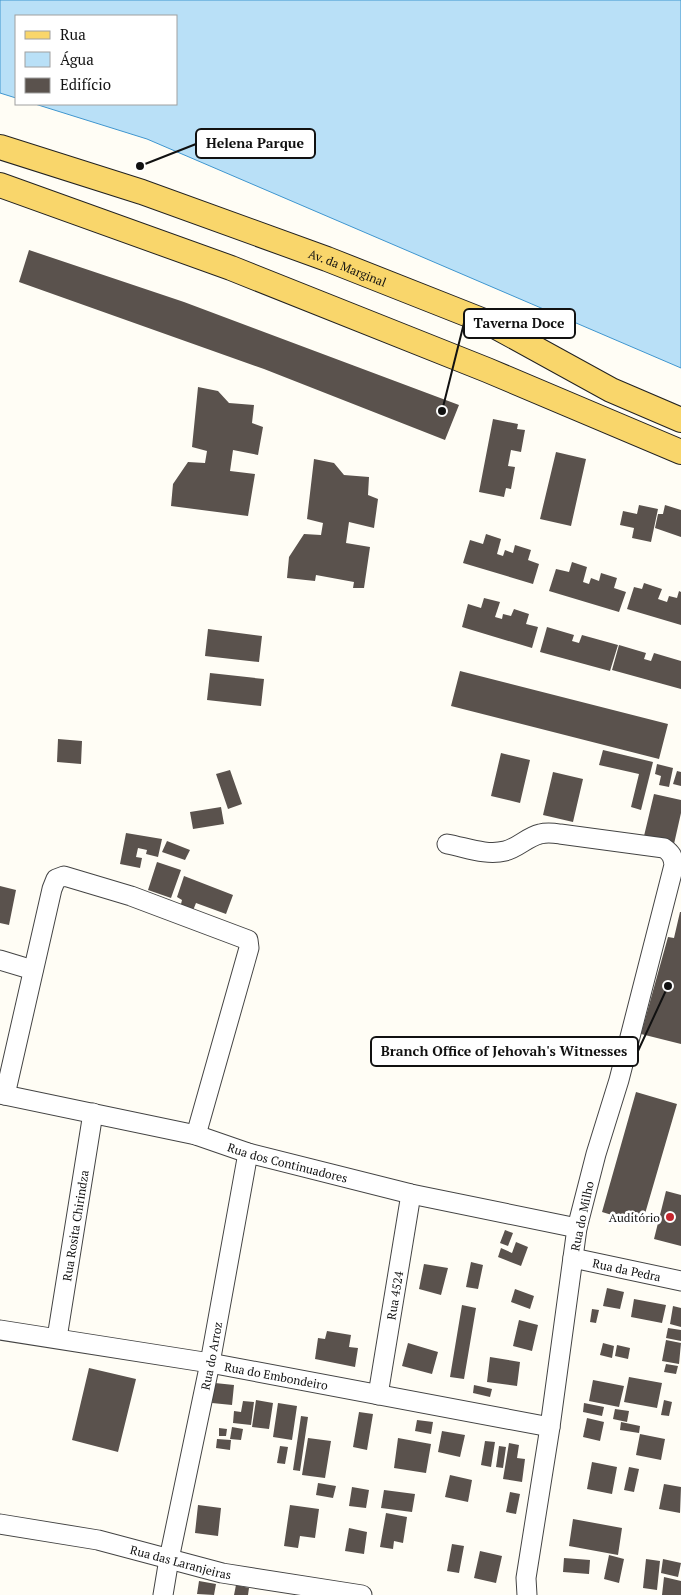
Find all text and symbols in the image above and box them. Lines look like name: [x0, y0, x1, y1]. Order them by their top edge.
legend: [15, 15, 178, 105]
text: Rua: [60, 24, 86, 44]
text: Água: [60, 49, 94, 69]
text: Edifício: [60, 74, 111, 94]
callout: Helena Parque: [196, 129, 315, 158]
text: Helena Parque: [206, 133, 305, 152]
street label: Av. da Marginal: [307, 246, 389, 289]
callout: Taverna Doce: [464, 309, 575, 338]
text: Taverna Doce: [474, 313, 565, 332]
callout: Branch Office of Jehovah's Witnesses: [371, 1037, 638, 1066]
text: Branch Office of Jehovah's Witnesses: [381, 1041, 627, 1060]
street label: Rua dos Continuadores: [226, 1139, 349, 1185]
street label: Rua Rosita Chirindza: [59, 1169, 91, 1282]
street label: Rua do Milho: [567, 1179, 597, 1252]
place label: Auditório: [609, 1210, 660, 1225]
marker: Auditório: [664, 1211, 676, 1223]
street label: Rua da Pedra: [591, 1255, 662, 1284]
street label: Rua 4524: [383, 1269, 406, 1321]
street label: Rua do Arroz: [197, 1320, 225, 1391]
street label: Rua do Embondeiro: [223, 1358, 330, 1393]
street label: Rua das Laranjeiras: [129, 1541, 232, 1582]

